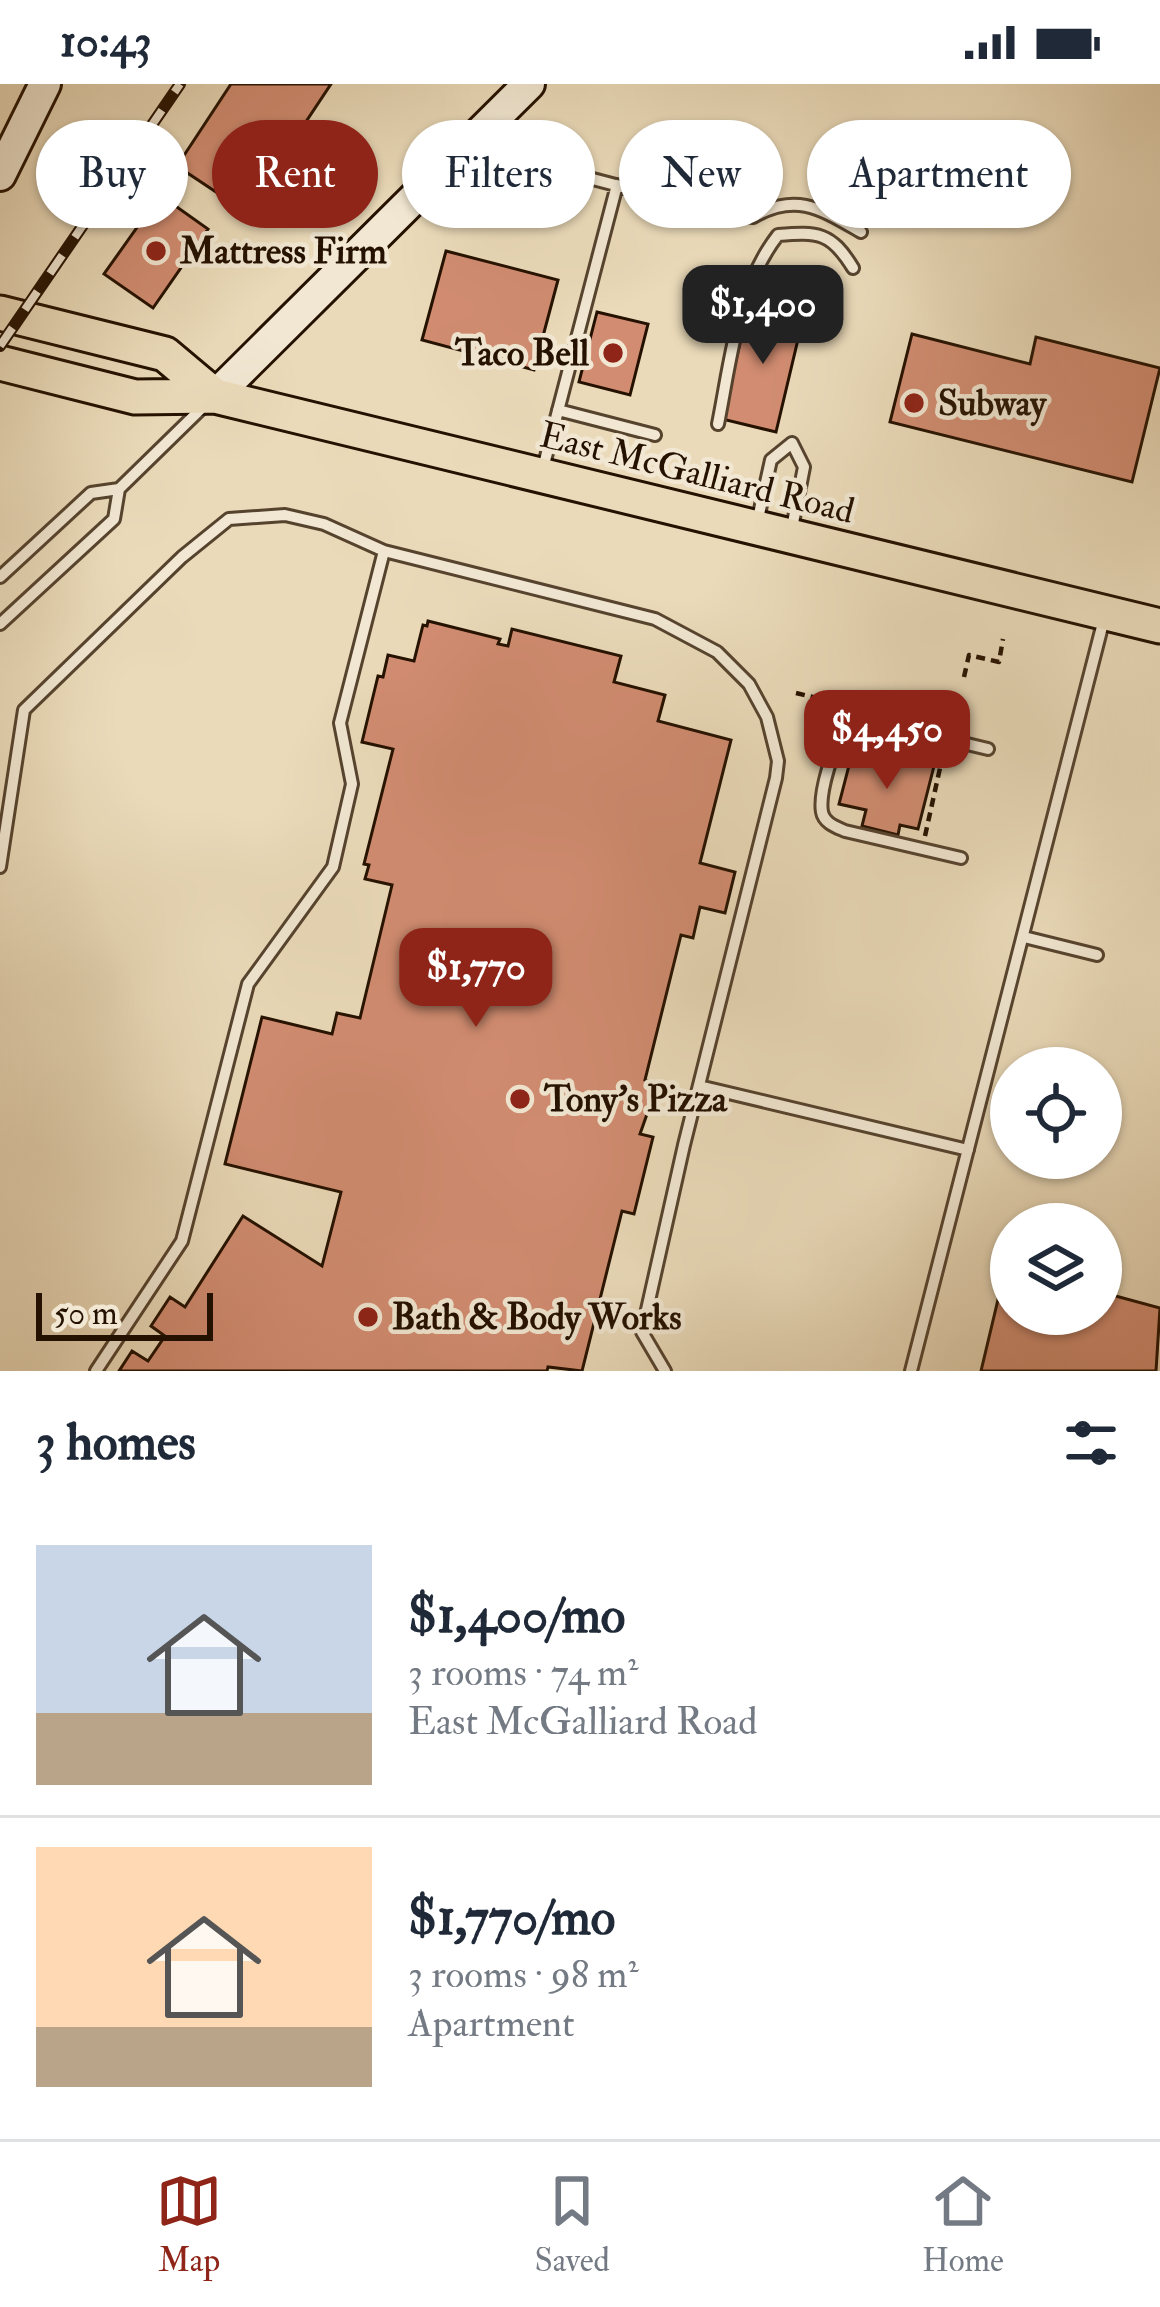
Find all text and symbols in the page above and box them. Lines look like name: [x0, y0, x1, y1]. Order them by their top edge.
text: 10:43: [60, 14, 152, 70]
chip: Buy: [36, 120, 188, 228]
chip: Rent: [212, 120, 378, 228]
chip: Filters: [402, 120, 595, 228]
chip: New: [619, 120, 783, 228]
chip: Apartment: [807, 120, 1071, 228]
place label: Mattress Firm: [179, 229, 387, 274]
marker: Mattress Firm: [143, 238, 169, 264]
pin: $1,400: [665, 265, 861, 367]
text: $1,400: [709, 279, 817, 328]
place label: Taco Bell: [454, 331, 590, 376]
marker: Taco Bell: [600, 340, 626, 366]
place label: Subway: [938, 381, 1047, 427]
marker: Subway: [901, 390, 927, 416]
street label: East McGalliard Road: [535, 412, 859, 534]
pin: $4,450: [789, 690, 985, 792]
text: $4,450: [831, 704, 943, 753]
pin: $1,770: [378, 928, 574, 1030]
text: $1,770: [426, 942, 526, 991]
map controls: [990, 1047, 1122, 1335]
button: locate: [990, 1047, 1122, 1179]
place label: Tony's Pizza: [543, 1077, 728, 1123]
marker: Tony's Pizza: [507, 1086, 533, 1112]
button: layers: [990, 1203, 1122, 1335]
scale bar: [36, 1287, 213, 1340]
text: 50 m: [54, 1293, 118, 1334]
place label: Bath & Body Works: [392, 1295, 682, 1341]
marker: Bath & Body Works: [355, 1304, 381, 1330]
icon: filters: [1058, 1410, 1124, 1476]
text: 3 homes: [36, 1411, 196, 1475]
text: $1,400/mo: [408, 1584, 625, 1648]
icon: home: [132, 1593, 276, 1737]
text: 3 rooms · 74 m²: [408, 1648, 638, 1697]
text: East McGalliard Road: [408, 1697, 758, 1746]
text: $1,770/mo: [408, 1886, 615, 1950]
icon: home: [132, 1895, 276, 2039]
text: 3 rooms · 98 m²: [408, 1950, 639, 1999]
text: Apartment: [408, 1999, 575, 2048]
tab: Map: [156, 2168, 222, 2281]
tab: Saved: [534, 2168, 610, 2281]
tab: Home: [922, 2168, 1004, 2281]

